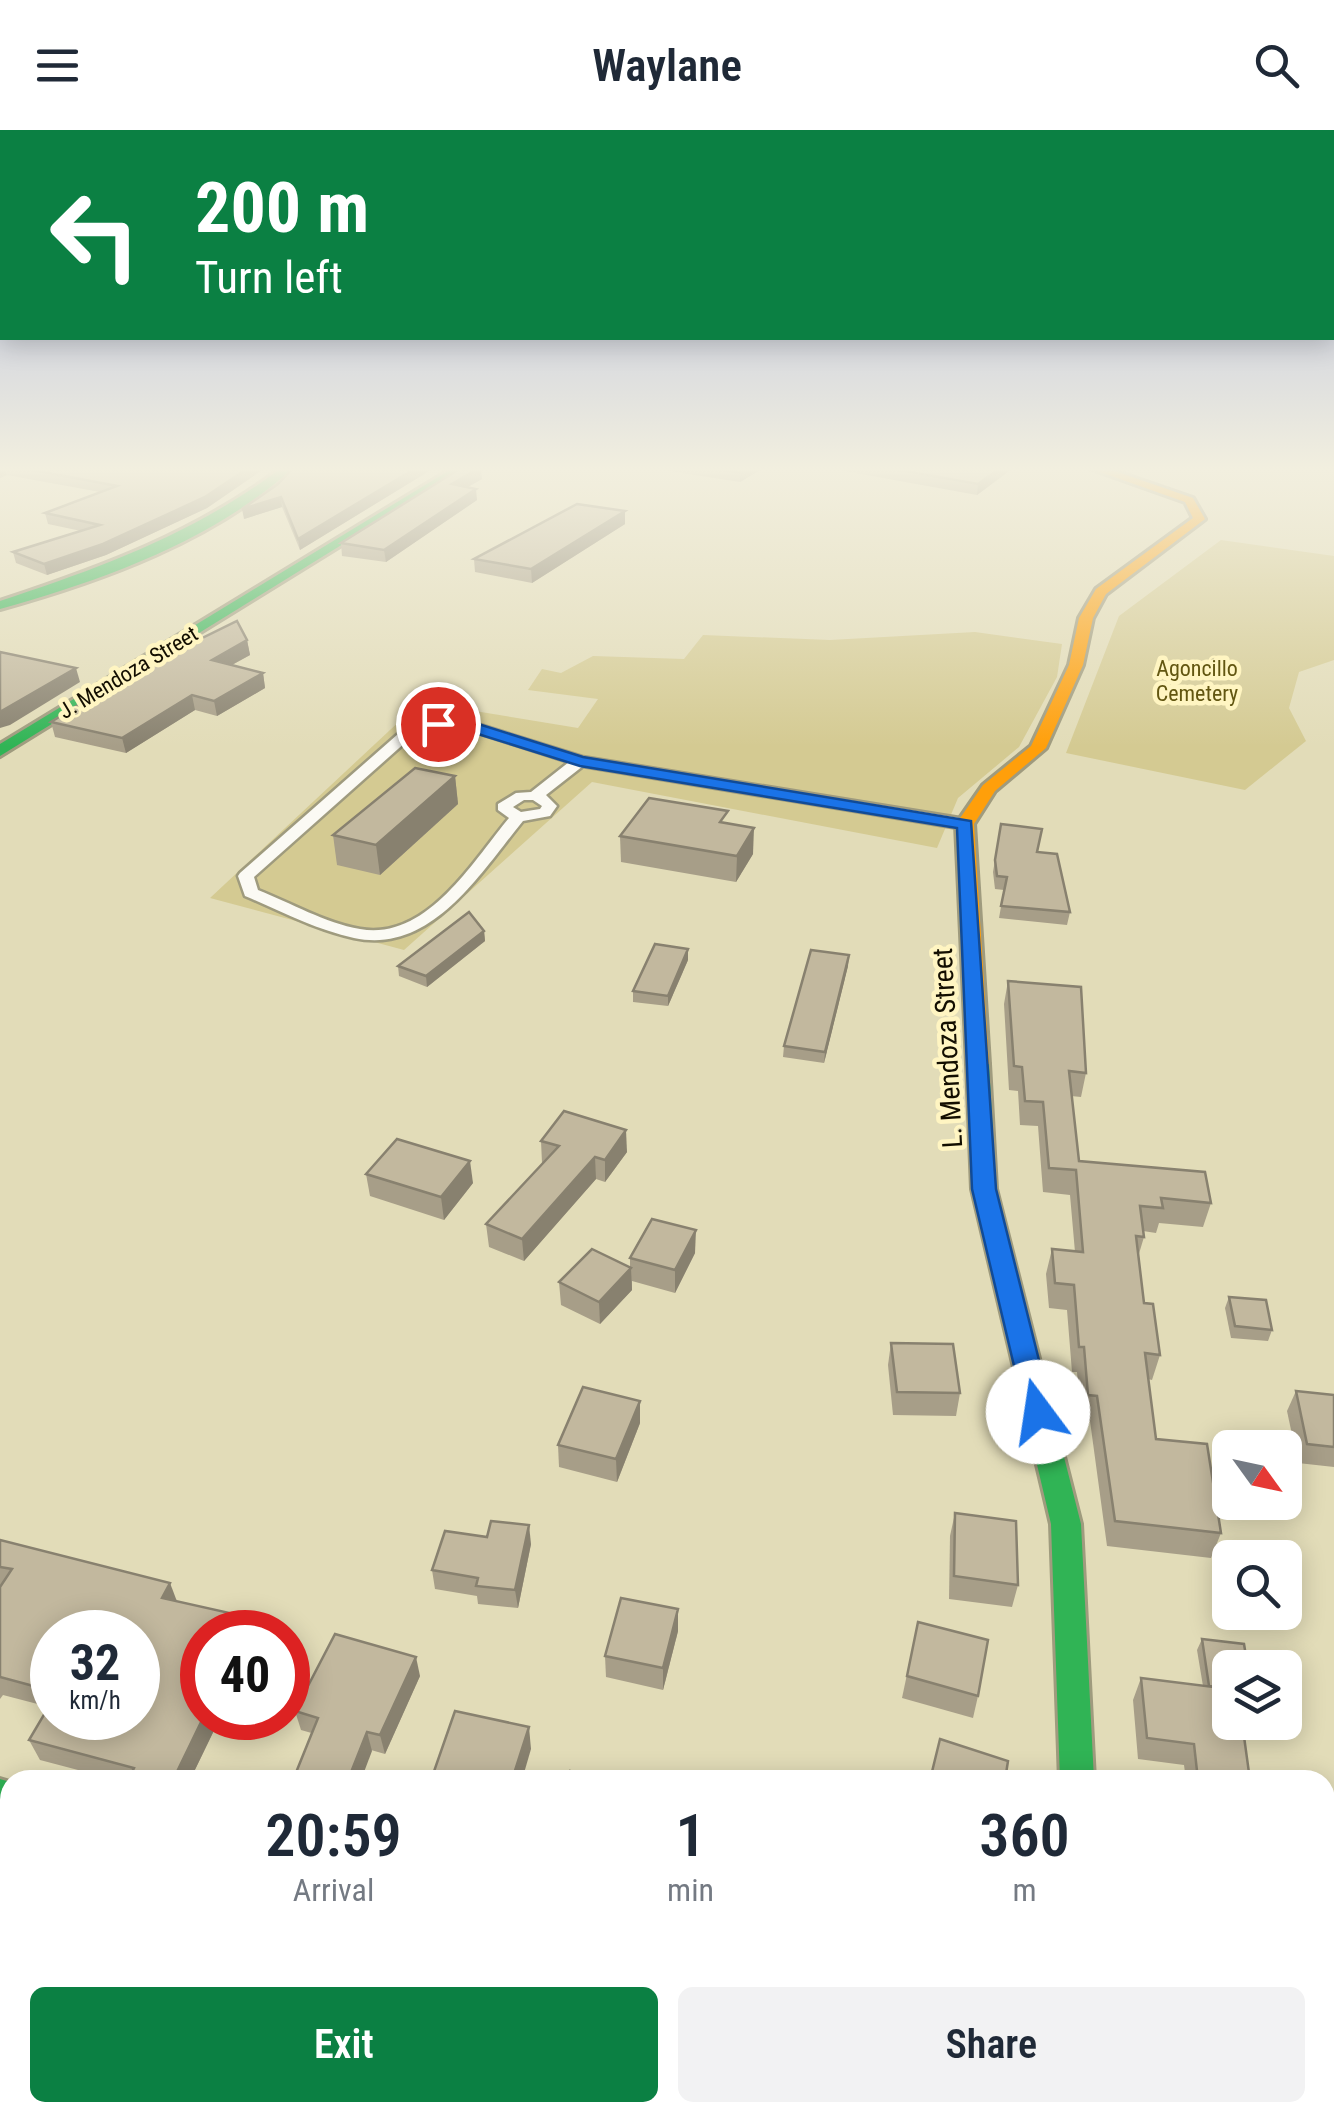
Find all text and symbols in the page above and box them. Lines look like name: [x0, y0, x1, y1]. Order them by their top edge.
icon: menu: [30, 38, 85, 93]
icon: search: [1249, 38, 1304, 93]
text: Waylane: [592, 39, 742, 92]
text: 200 m: [195, 167, 369, 249]
icon: left: [30, 170, 160, 300]
text: Turn left: [195, 251, 343, 304]
street label: J. Mendoza Street: [54, 621, 202, 724]
park label: Agoncillo Cemetery: [1156, 656, 1238, 706]
pin: [396, 682, 481, 767]
icon: arrive: [411, 697, 466, 752]
street label: L. Mendoza Street: [926, 947, 969, 1149]
position arrow: [986, 1360, 1090, 1464]
north arrow: [1212, 1430, 1302, 1520]
map controls: [1212, 1430, 1302, 1740]
button: search: [1212, 1540, 1302, 1630]
speed limit sign: 40: [180, 1610, 310, 1740]
text: 32: [70, 1634, 120, 1692]
button: layers: [1212, 1650, 1302, 1740]
text: km/h: [69, 1686, 121, 1715]
text: 20:59: [265, 1800, 402, 1871]
text: 1: [675, 1800, 706, 1871]
text: 360: [979, 1800, 1070, 1871]
text: Arrival: [293, 1871, 374, 1909]
text: min: [667, 1871, 714, 1909]
text: m: [1012, 1871, 1037, 1909]
button: Exit: [30, 1987, 658, 2102]
button: Share: [678, 1987, 1305, 2102]

